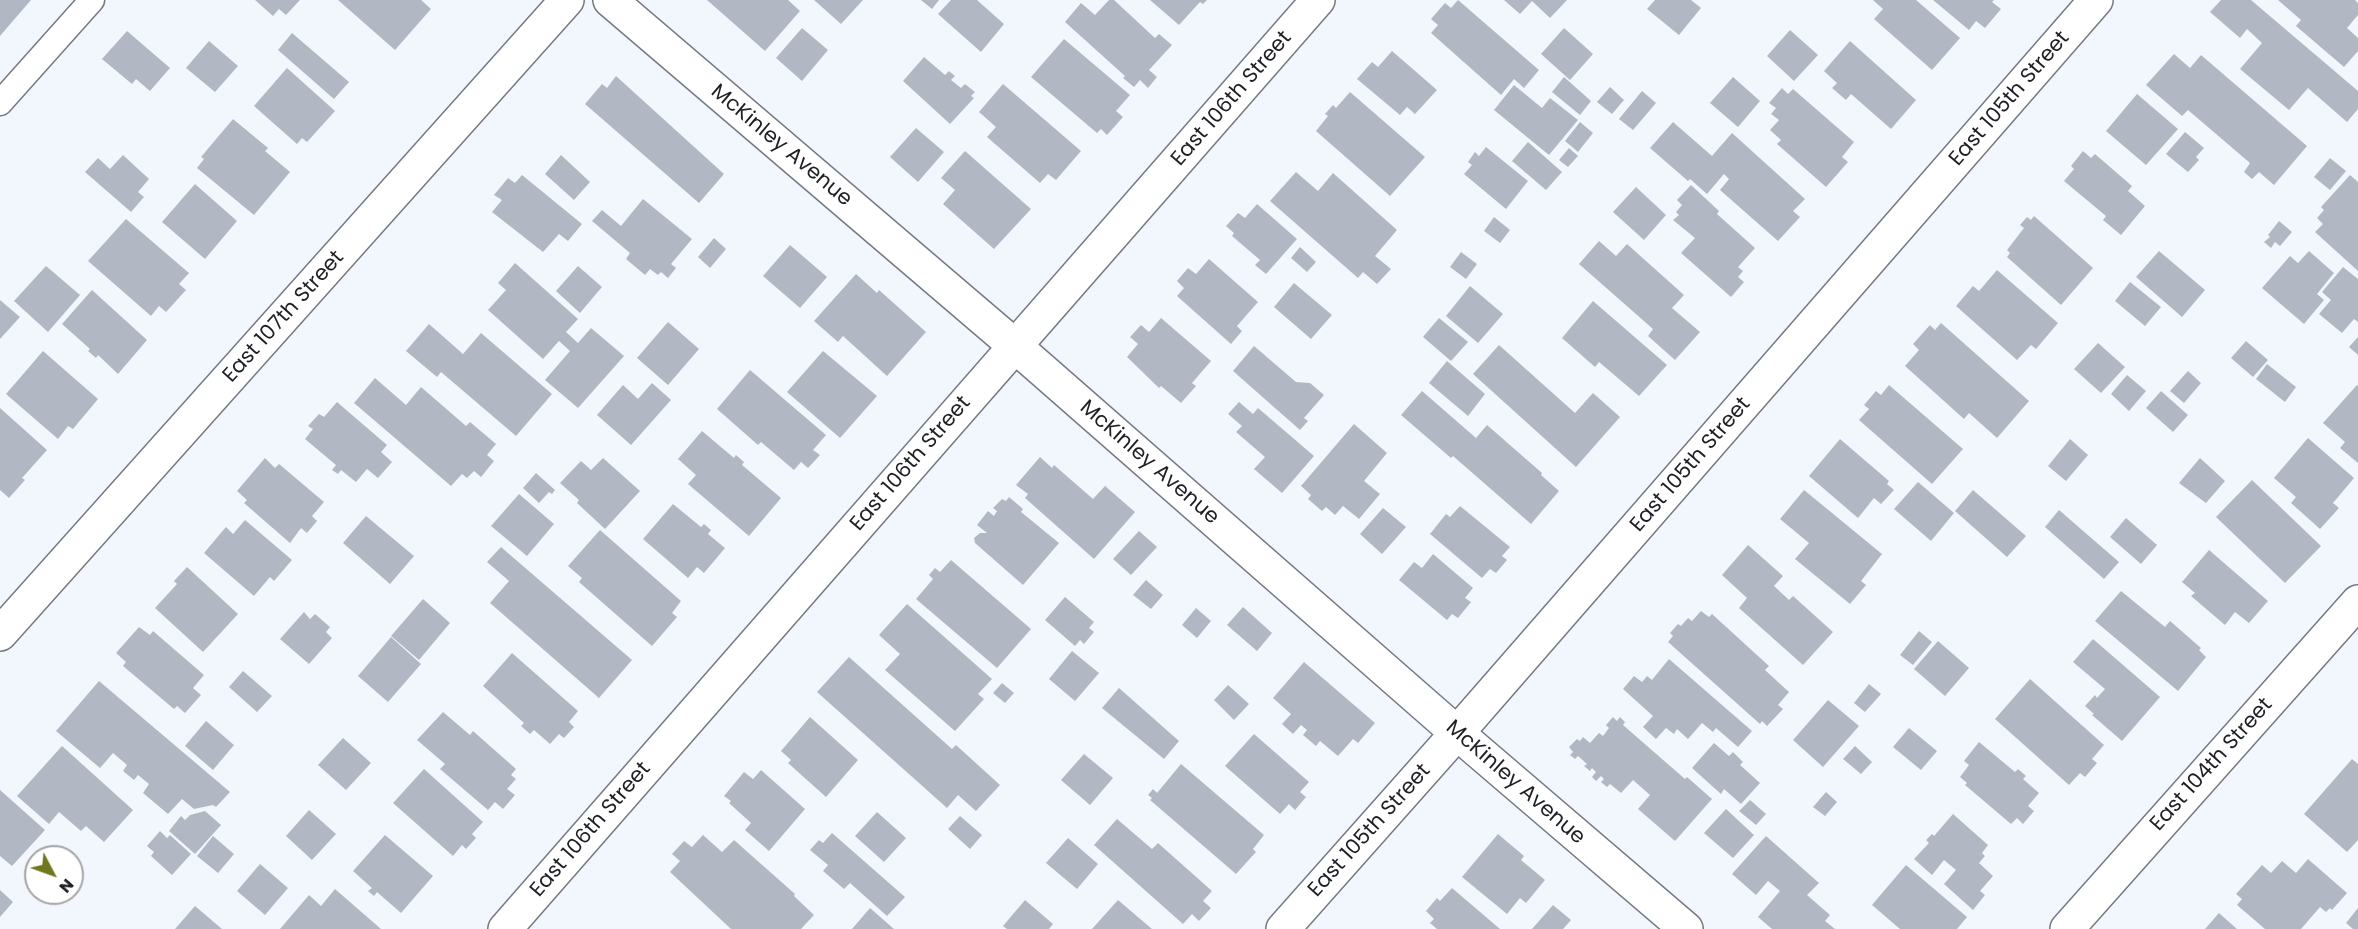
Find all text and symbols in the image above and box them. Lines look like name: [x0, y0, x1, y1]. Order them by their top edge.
street label: East 106th Street: [1167, 26, 1297, 172]
street label: East 105th Street: [1945, 26, 2075, 172]
street label: McKinley Avenue: [705, 80, 857, 212]
street label: East 107th Street: [218, 246, 350, 388]
street label: East 106th Street: [846, 391, 976, 537]
street label: East 105th Street: [1626, 392, 1756, 538]
street label: McKinley Avenue: [1074, 396, 1224, 530]
street label: East 104th Street: [2146, 693, 2278, 837]
street label: McKinley Avenue: [1440, 716, 1590, 850]
street label: East 106th Street: [526, 757, 656, 903]
street label: East 105th Street: [1304, 759, 1436, 903]
north arrow: [24, 845, 84, 905]
text: N: [54, 874, 79, 898]

